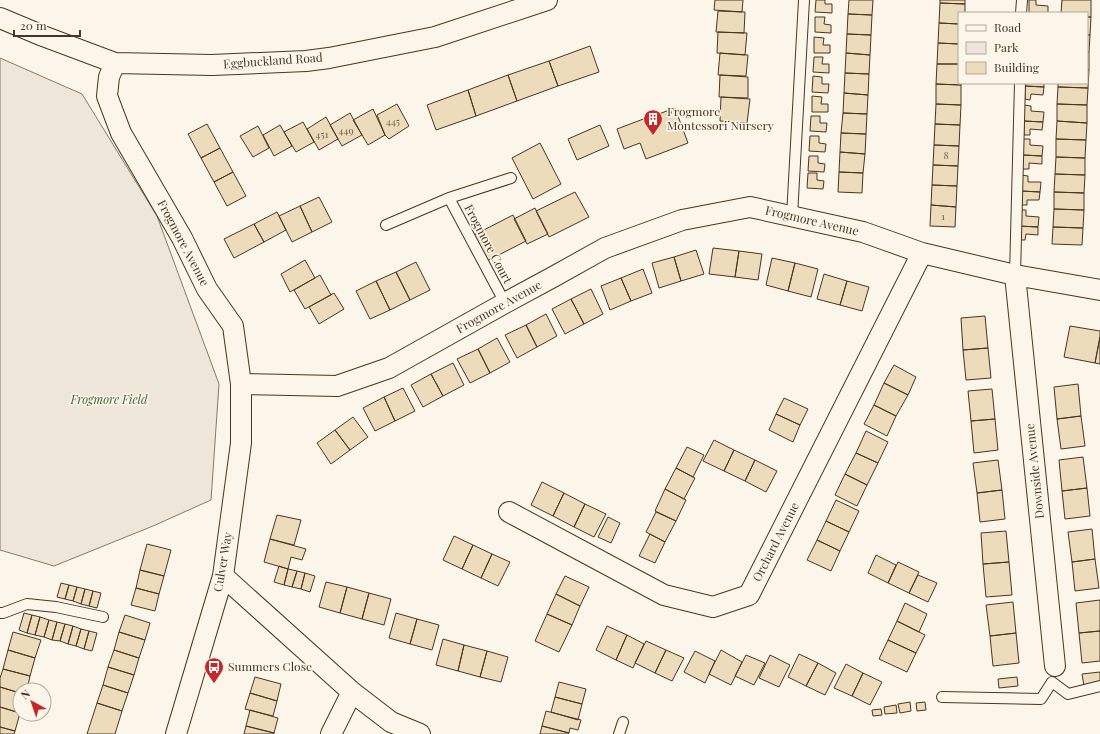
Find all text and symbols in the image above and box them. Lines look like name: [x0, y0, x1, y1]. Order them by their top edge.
scale bar: [14, 12, 80, 38]
legend: [958, 12, 1088, 84]
text: 20 m: [20, 17, 47, 33]
text: Road: [994, 19, 1021, 35]
text: Park: [994, 39, 1019, 55]
street label: Eggbuckland Road: [223, 49, 323, 71]
text: Building: [994, 59, 1040, 75]
place label: Frogmore Montessori Nursery: [667, 103, 774, 133]
building icon: Frogmore Montessori Nursery: [642, 108, 664, 136]
house number: 445: [386, 114, 400, 128]
house number: 449: [339, 123, 353, 137]
house number: 451: [316, 127, 329, 141]
house number: 8: [943, 148, 949, 162]
street label: Frogmore Avenue: [154, 197, 213, 288]
street label: Frogmore Court: [461, 201, 517, 287]
street label: Frogmore Avenue: [764, 201, 861, 239]
house number: 1: [941, 209, 945, 223]
street label: Frogmore Avenue: [453, 276, 544, 336]
park label: Frogmore Field: [70, 391, 148, 407]
street label: Downside Avenue: [1021, 423, 1047, 520]
street label: Orchard Avenue: [748, 499, 802, 584]
street label: Culver Way: [209, 531, 235, 593]
bus stop icon: Summers Close: [203, 656, 225, 684]
place label: Summers Close: [228, 658, 312, 674]
north arrow: [12, 682, 52, 722]
text: N: [17, 686, 33, 702]

